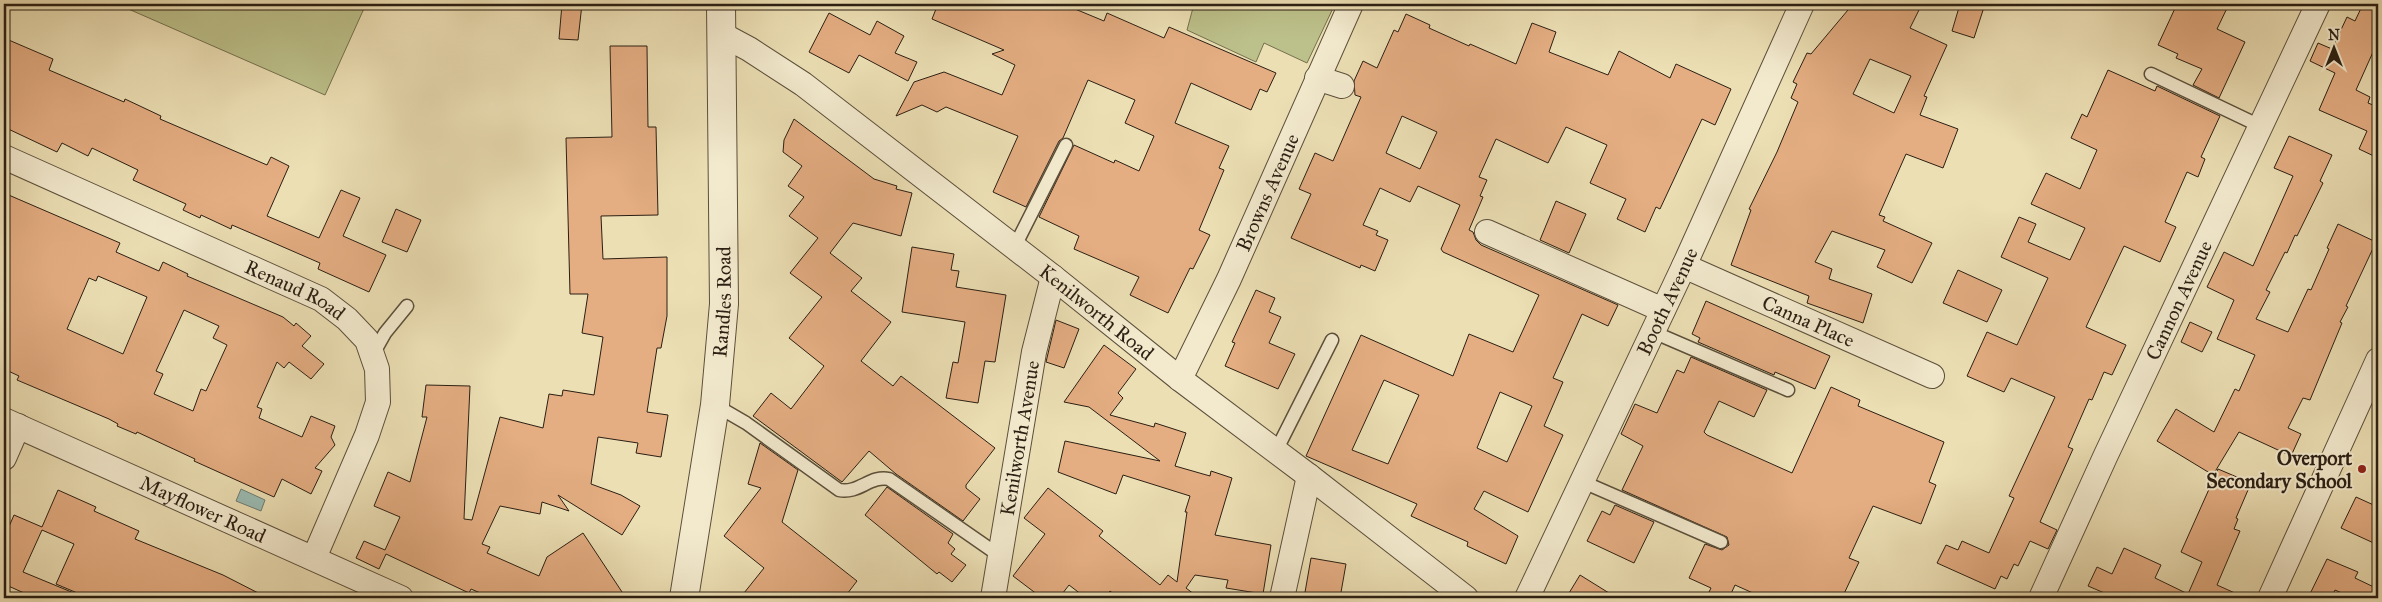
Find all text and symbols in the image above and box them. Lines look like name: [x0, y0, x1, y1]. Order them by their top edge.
north arrow: [2310, 22, 2360, 72]
text: N: [2328, 27, 2340, 44]
street label: Browns Avenue: [1231, 130, 1304, 255]
street label: Cannon Avenue: [2140, 237, 2217, 364]
street label: Booth Avenue: [1632, 244, 1703, 359]
street label: Randles Road: [707, 246, 736, 358]
street label: Renaud Road: [241, 255, 350, 325]
street label: Kenilworth Road: [1035, 259, 1159, 365]
street label: Canna Place: [1758, 290, 1858, 352]
street label: Kenilworth Avenue: [995, 359, 1044, 518]
place label: Overport Secondary School: [2206, 446, 2353, 494]
marker: Overport Secondary School: [2356, 463, 2368, 475]
street label: Mayflower Road: [136, 471, 270, 548]

